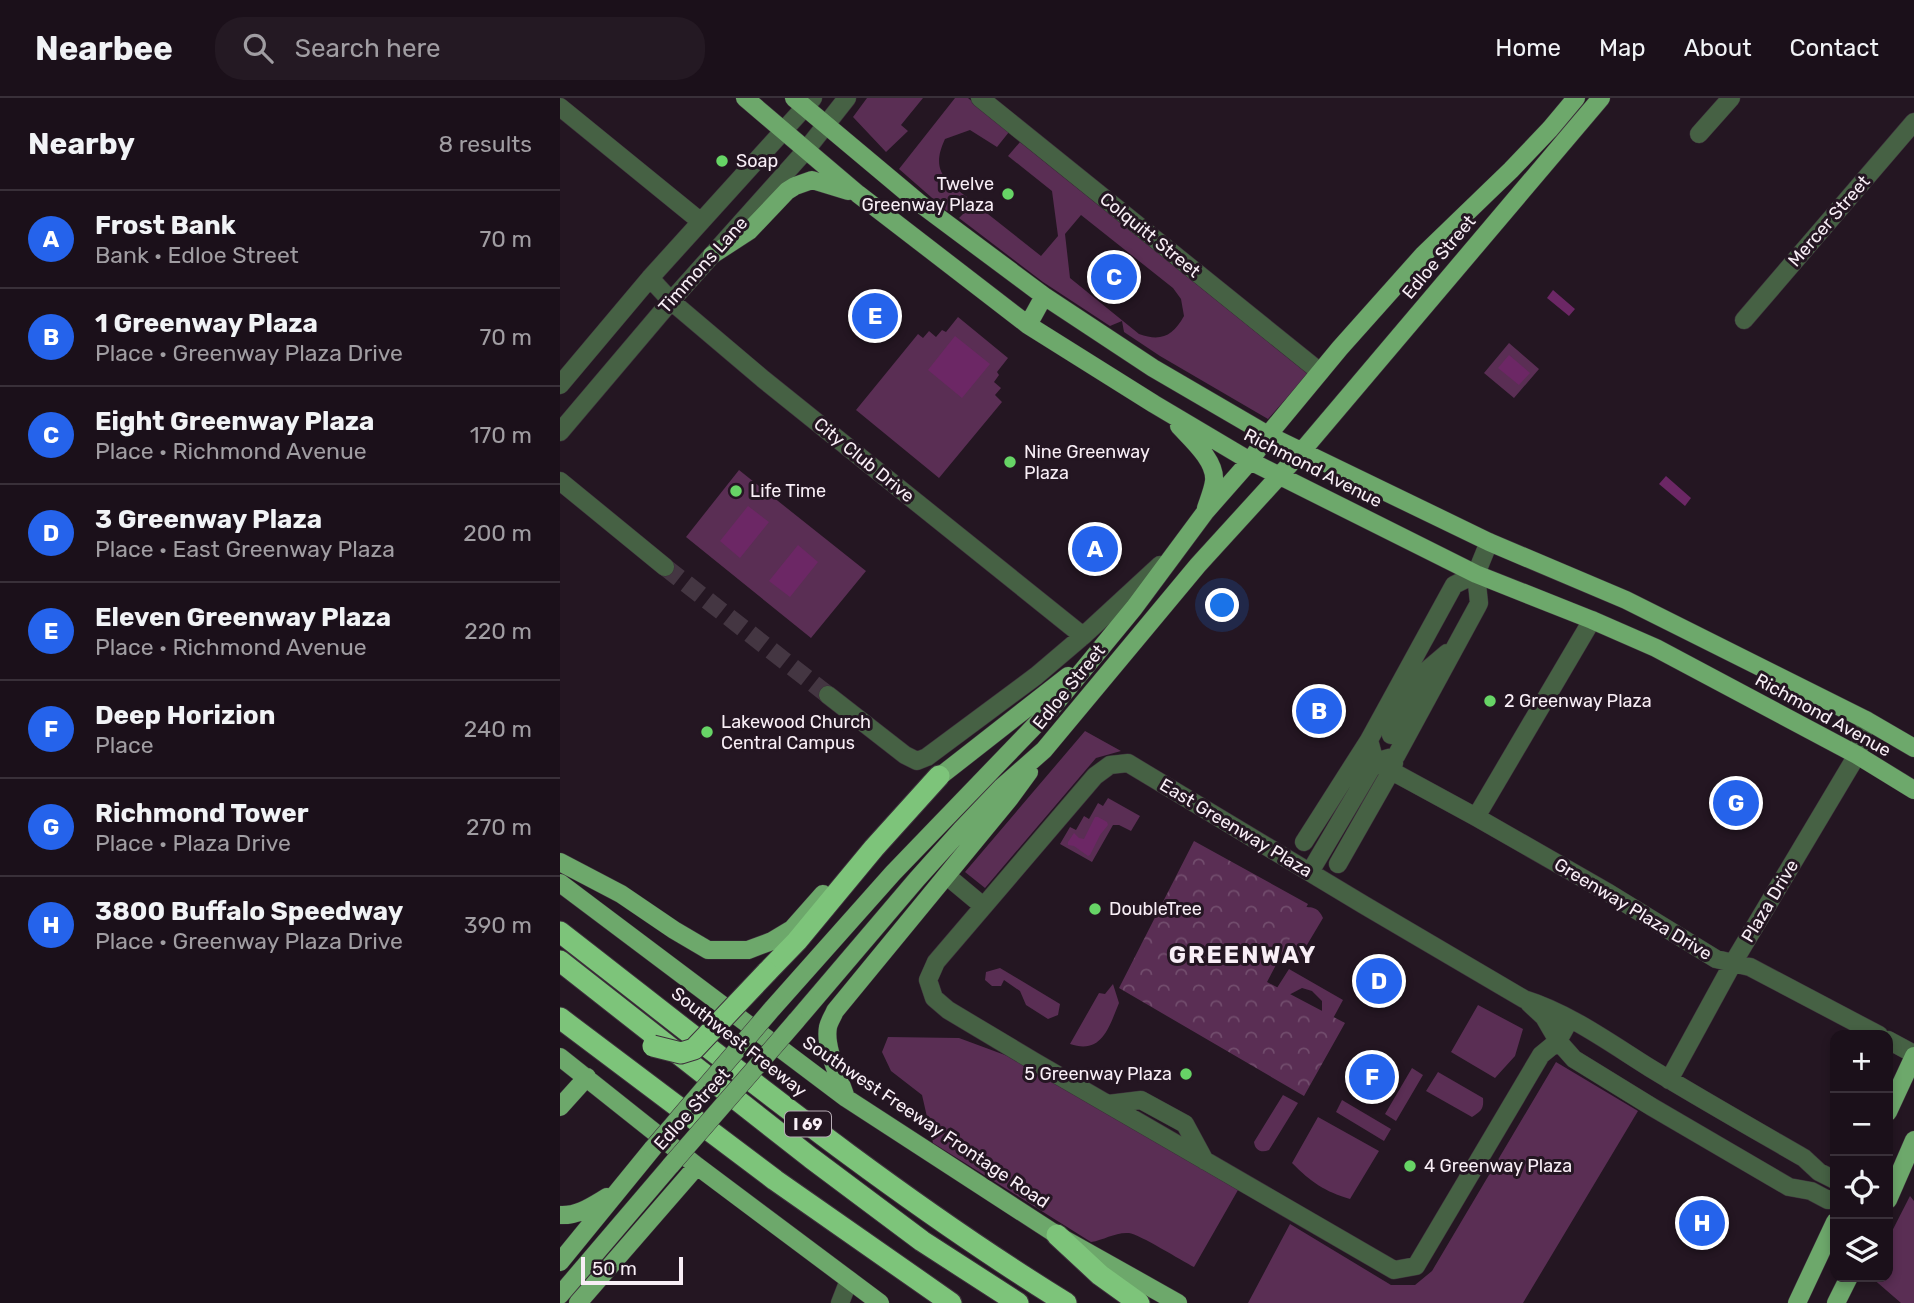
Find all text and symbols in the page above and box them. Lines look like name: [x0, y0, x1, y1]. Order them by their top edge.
search box: [215, 17, 705, 80]
text: Nearbee: [35, 29, 173, 68]
icon: search: [239, 29, 277, 67]
text: Search here: [295, 33, 441, 64]
text: Home: [1495, 34, 1561, 62]
text: Map: [1599, 34, 1646, 62]
text: About: [1684, 34, 1752, 62]
text: Contact: [1790, 34, 1879, 62]
text: Nearby: [28, 126, 135, 162]
text: 8 results: [438, 130, 532, 158]
place label: Soap: [736, 150, 778, 172]
marker: Soap: [714, 153, 730, 169]
street label: Mercer Street: [1783, 171, 1875, 271]
place label: Twelve Greenway Plaza: [861, 173, 994, 216]
marker: Twelve Greenway Plaza: [1000, 186, 1016, 202]
street label: Colquitt Street: [1095, 188, 1205, 282]
text: Frost Bank: [95, 210, 236, 241]
street label: Edloe Street: [1398, 211, 1480, 303]
street label: Timmons Lane: [654, 212, 752, 318]
text: A: [43, 225, 59, 253]
text: 70 m: [480, 225, 532, 253]
text: Bank · Edloe Street: [95, 241, 299, 269]
pin: C: [1091, 251, 1137, 303]
pin: E: [852, 290, 898, 342]
text: 1 Greenway Plaza: [95, 308, 318, 339]
text: B: [43, 323, 59, 351]
text: 70 m: [480, 323, 532, 351]
text: Place · Greenway Plaza Drive: [95, 339, 403, 367]
text: Eight Greenway Plaza: [95, 406, 374, 437]
street label: City Club Drive: [809, 413, 919, 507]
text: C: [43, 421, 59, 449]
text: 170 m: [470, 421, 532, 449]
street label: Richmond Avenue: [1240, 424, 1386, 512]
text: Place · Richmond Avenue: [95, 437, 367, 465]
place label: Nine Greenway Plaza: [1024, 441, 1150, 484]
marker: Nine Greenway Plaza: [1002, 454, 1018, 470]
place label: Life Time: [750, 480, 826, 502]
marker: Life Time: [728, 483, 744, 499]
text: 3 Greenway Plaza: [95, 504, 322, 535]
text: D: [43, 519, 59, 547]
text: 200 m: [463, 519, 532, 547]
pin: A: [1072, 523, 1118, 575]
text: Place · East Greenway Plaza: [95, 535, 395, 563]
your location: [1205, 588, 1239, 622]
text: Eleven Greenway Plaza: [95, 602, 391, 633]
text: E: [44, 617, 58, 645]
text: 220 m: [464, 617, 532, 645]
text: Place · Richmond Avenue: [95, 633, 367, 661]
street label: Edloe Street: [1028, 640, 1110, 734]
street label: Richmond Avenue: [1751, 669, 1895, 761]
pin: B: [1296, 685, 1342, 737]
place label: 2 Greenway Plaza: [1504, 690, 1652, 712]
marker: 2 Greenway Plaza: [1482, 693, 1498, 709]
text: Deep Horizion: [95, 700, 275, 731]
place label: Lakewood Church Central Campus: [721, 711, 871, 754]
text: F: [44, 715, 58, 743]
text: 240 m: [464, 715, 532, 743]
marker: Lakewood Church Central Campus: [699, 724, 715, 740]
text: Place: [95, 731, 154, 759]
street label: East Greenway Plaza: [1156, 774, 1316, 882]
pin: G: [1713, 777, 1759, 829]
text: Richmond Tower: [95, 798, 309, 829]
text: G: [43, 813, 59, 841]
text: 270 m: [466, 813, 532, 841]
text: Place · Plaza Drive: [95, 829, 291, 857]
street label: Greenway Plaza Drive: [1550, 853, 1716, 965]
street label: Plaza Drive: [1737, 856, 1803, 946]
text: 3800 Buffalo Speedway: [95, 896, 403, 927]
place label: DoubleTree: [1109, 898, 1202, 920]
marker: DoubleTree: [1087, 901, 1103, 917]
text: H: [42, 911, 60, 939]
text: 390 m: [464, 911, 532, 939]
text: Place · Greenway Plaza Drive: [95, 927, 403, 955]
district label: GREENWAY: [1169, 941, 1317, 969]
pin: D: [1356, 955, 1402, 1007]
street label: Southwest Freeway: [667, 982, 811, 1102]
map controls: [1830, 1030, 1893, 1282]
button: +: [1830, 1030, 1893, 1093]
street label: Southwest Freeway Frontage Road: [799, 1031, 1053, 1213]
pin: F: [1349, 1051, 1395, 1103]
street label: Edloe Street: [649, 1063, 735, 1155]
place label: 5 Greenway Plaza: [1024, 1063, 1172, 1085]
marker: 5 Greenway Plaza: [1178, 1066, 1194, 1082]
button: −: [1830, 1093, 1893, 1156]
road number: I 69: [785, 1112, 831, 1136]
place label: 4 Greenway Plaza: [1424, 1155, 1572, 1177]
button: locate: [1830, 1156, 1893, 1219]
marker: 4 Greenway Plaza: [1402, 1158, 1418, 1174]
pin: H: [1679, 1197, 1725, 1249]
button: layers: [1830, 1219, 1893, 1282]
scale bar: [581, 1254, 682, 1286]
text: 50 m: [592, 1257, 637, 1280]

